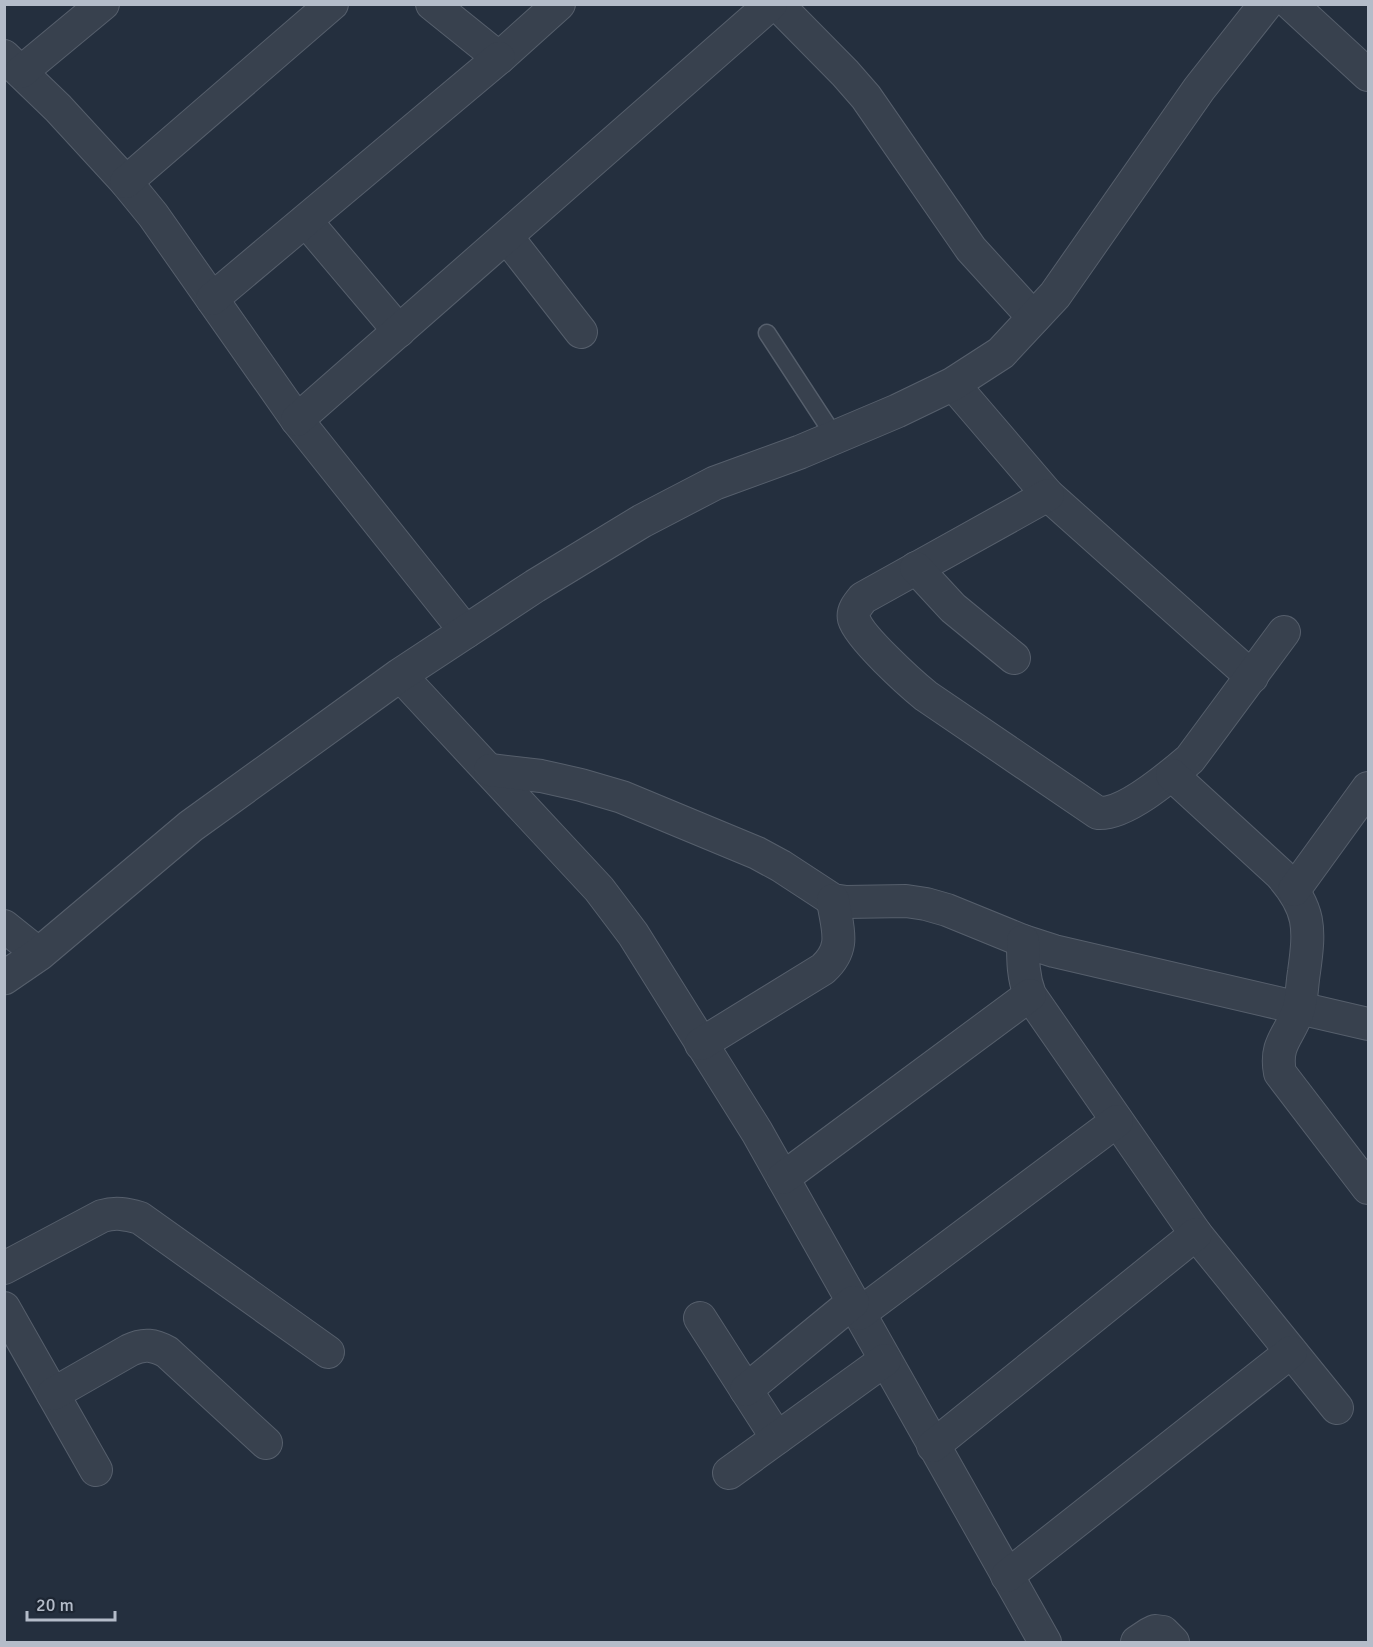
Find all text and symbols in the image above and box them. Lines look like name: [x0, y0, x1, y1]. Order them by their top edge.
scale bar: [27, 1584, 116, 1622]
text: 20 m: [36, 1594, 74, 1616]

